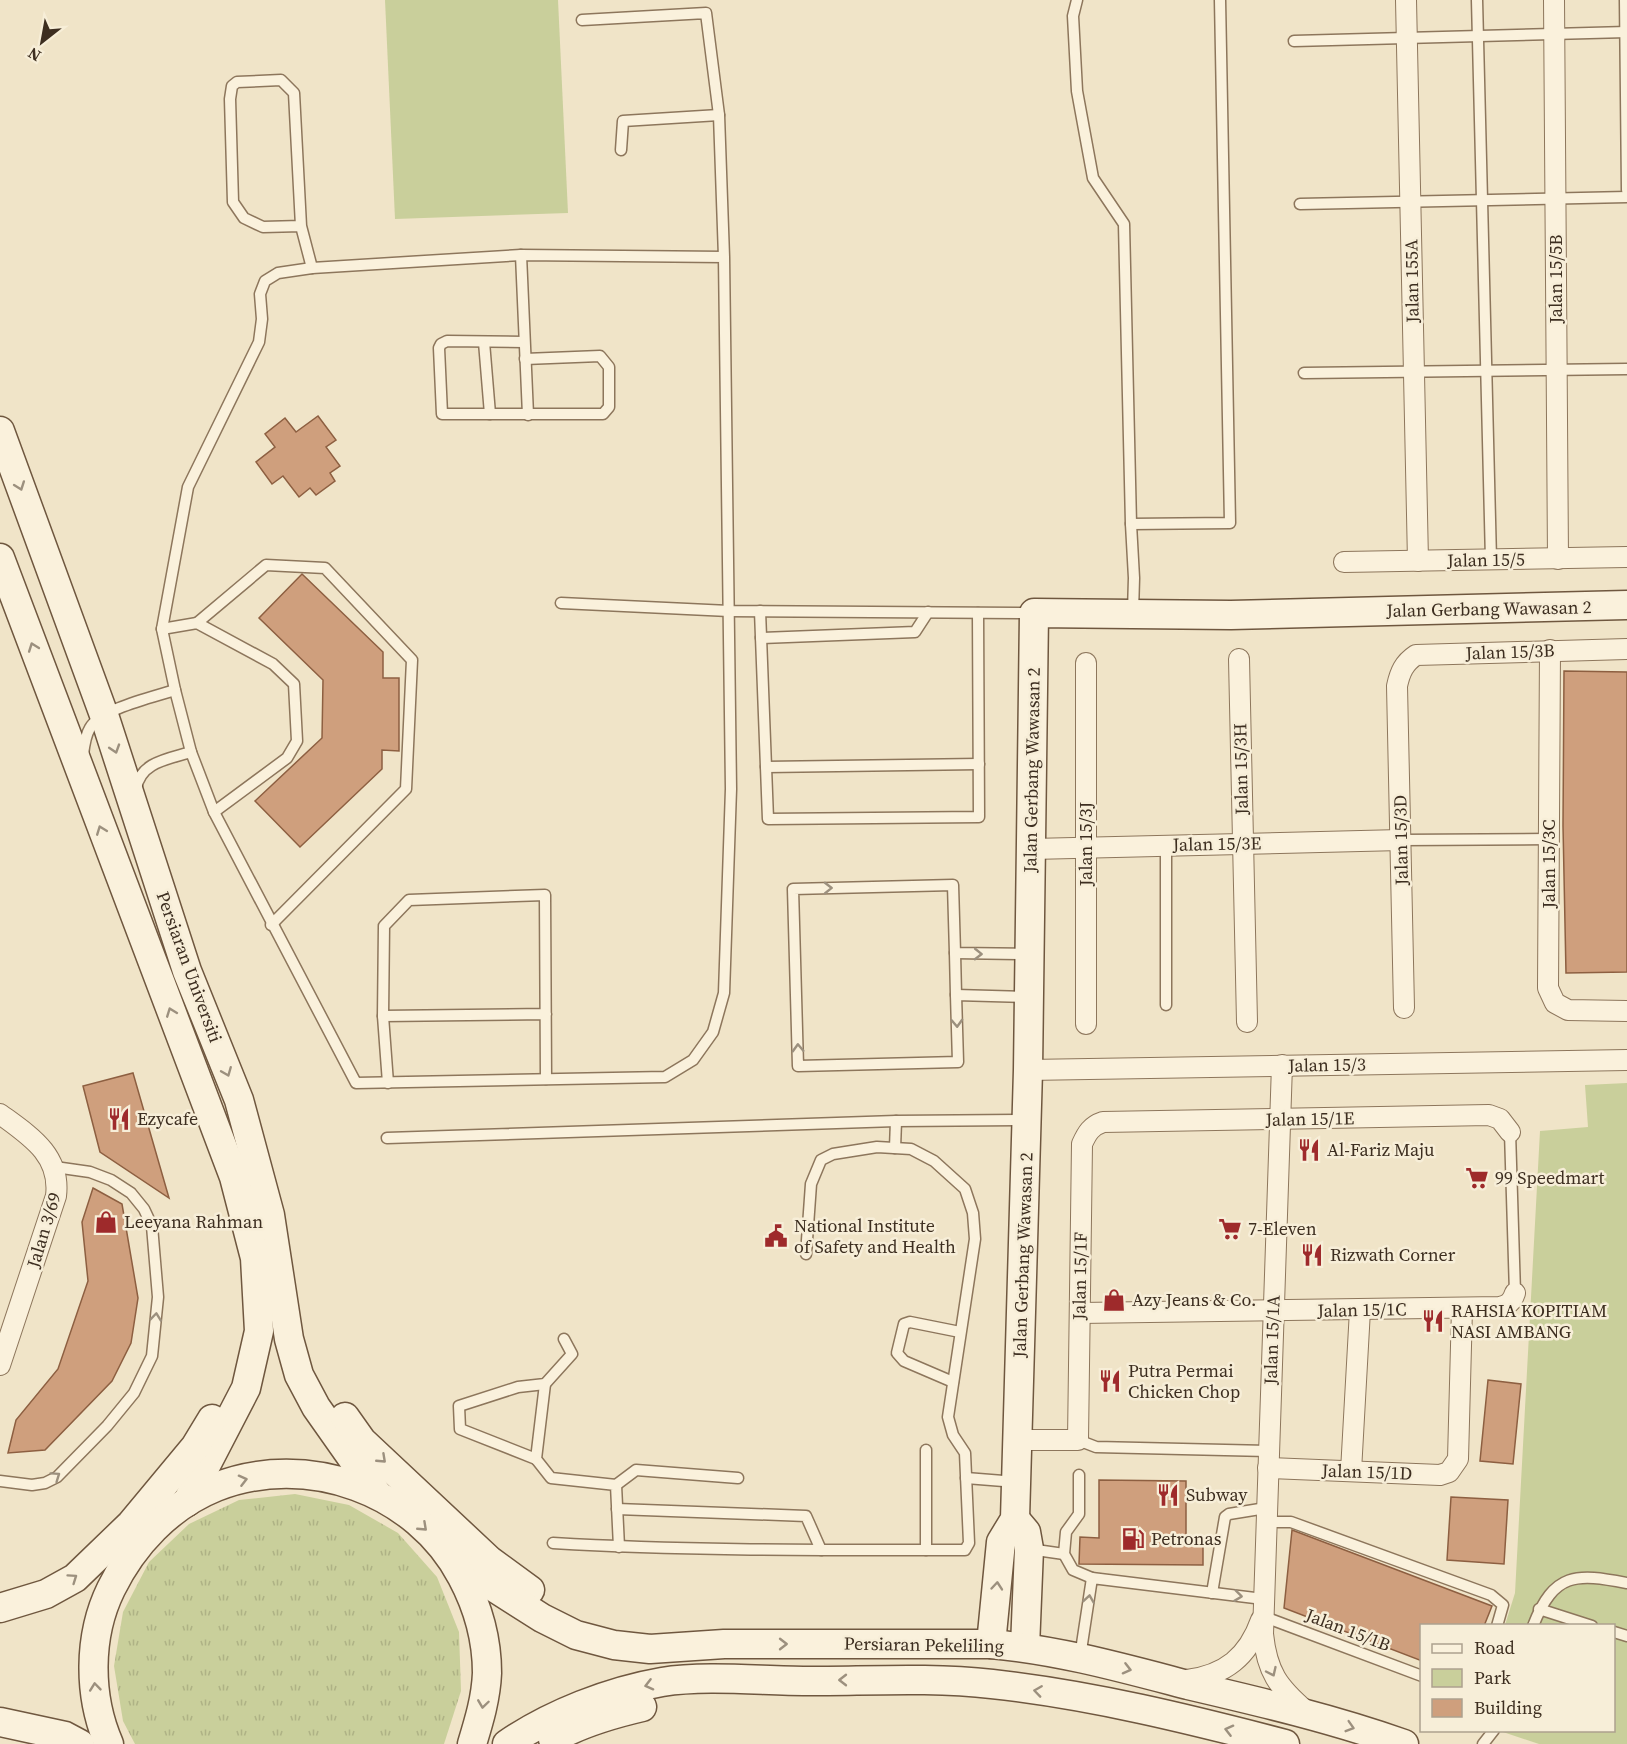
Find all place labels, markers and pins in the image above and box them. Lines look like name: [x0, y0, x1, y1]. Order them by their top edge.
restaurant icon: Ezycafe: [106, 1106, 132, 1132]
place label: Ezycafe: [137, 1106, 198, 1131]
restaurant icon: Al-Fariz Maju: [1296, 1137, 1322, 1163]
place label: Al-Fariz Maju: [1327, 1137, 1435, 1162]
supermarket icon: 99 Speedmart: [1464, 1165, 1490, 1191]
place label: 99 Speedmart: [1495, 1165, 1605, 1190]
shop icon: Leeyana Rahman: [93, 1209, 119, 1235]
place label: Leeyana Rahman: [124, 1209, 263, 1234]
place label: National Institute of Safety and Health: [794, 1213, 956, 1259]
supermarket icon: 7-Eleven: [1217, 1216, 1243, 1242]
place label: 7-Eleven: [1248, 1216, 1317, 1241]
public building icon: National Institute of Safety and Health: [763, 1223, 789, 1249]
restaurant icon: Rizwath Corner: [1299, 1242, 1325, 1268]
place label: Rizwath Corner: [1330, 1242, 1456, 1267]
shop icon: Azy Jeans & Co.: [1101, 1287, 1127, 1313]
place label: Azy Jeans & Co.: [1132, 1287, 1256, 1312]
place label: RAHSIA KOPITIAM NASI AMBANG: [1451, 1298, 1607, 1344]
restaurant icon: RAHSIA KOPITIAM NASI AMBANG: [1420, 1308, 1446, 1334]
place label: Putra Permai Chicken Chop: [1128, 1358, 1240, 1404]
restaurant icon: Putra Permai Chicken Chop: [1097, 1368, 1123, 1394]
restaurant icon: Subway: [1155, 1482, 1181, 1508]
place label: Subway: [1186, 1482, 1248, 1507]
fuel station icon: Petronas: [1120, 1526, 1146, 1552]
place label: Petronas: [1151, 1526, 1222, 1551]

